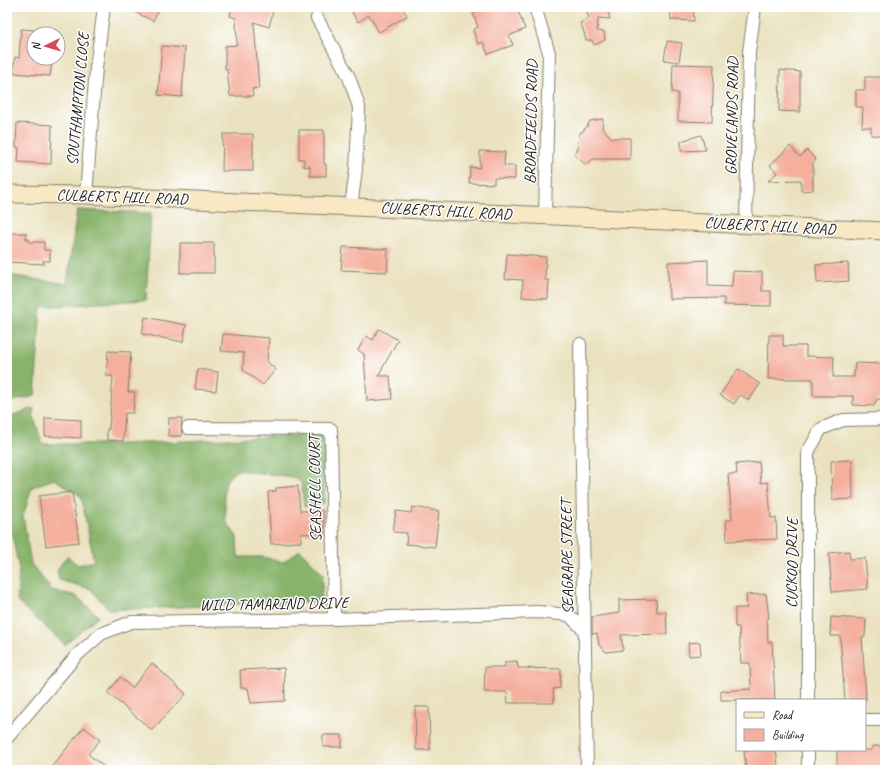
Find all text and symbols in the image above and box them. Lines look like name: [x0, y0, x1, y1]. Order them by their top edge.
north arrow: [26, 26, 66, 66]
street label: SOUTHAMPTON CLOSE: [62, 29, 94, 166]
text: N: [29, 41, 43, 51]
street label: GROVELANDS ROAD: [721, 55, 743, 175]
street label: BROADFIELDS ROAD: [520, 58, 542, 184]
street label: CULBERTS HILL ROAD: [56, 185, 190, 209]
street label: CULBERTS HILL ROAD: [380, 198, 514, 225]
street label: CULBERTS HILL ROAD: [704, 213, 838, 240]
street label: SEASHELL COURT: [304, 432, 326, 542]
street label: SEAGRAPE STREET: [556, 496, 578, 614]
street label: CUCKOO DRIVE: [782, 516, 802, 608]
street label: WILD TAMARIND DRIVE: [199, 593, 351, 615]
legend: [736, 699, 866, 751]
text: Road: [772, 707, 794, 723]
text: Building: [772, 727, 804, 743]

